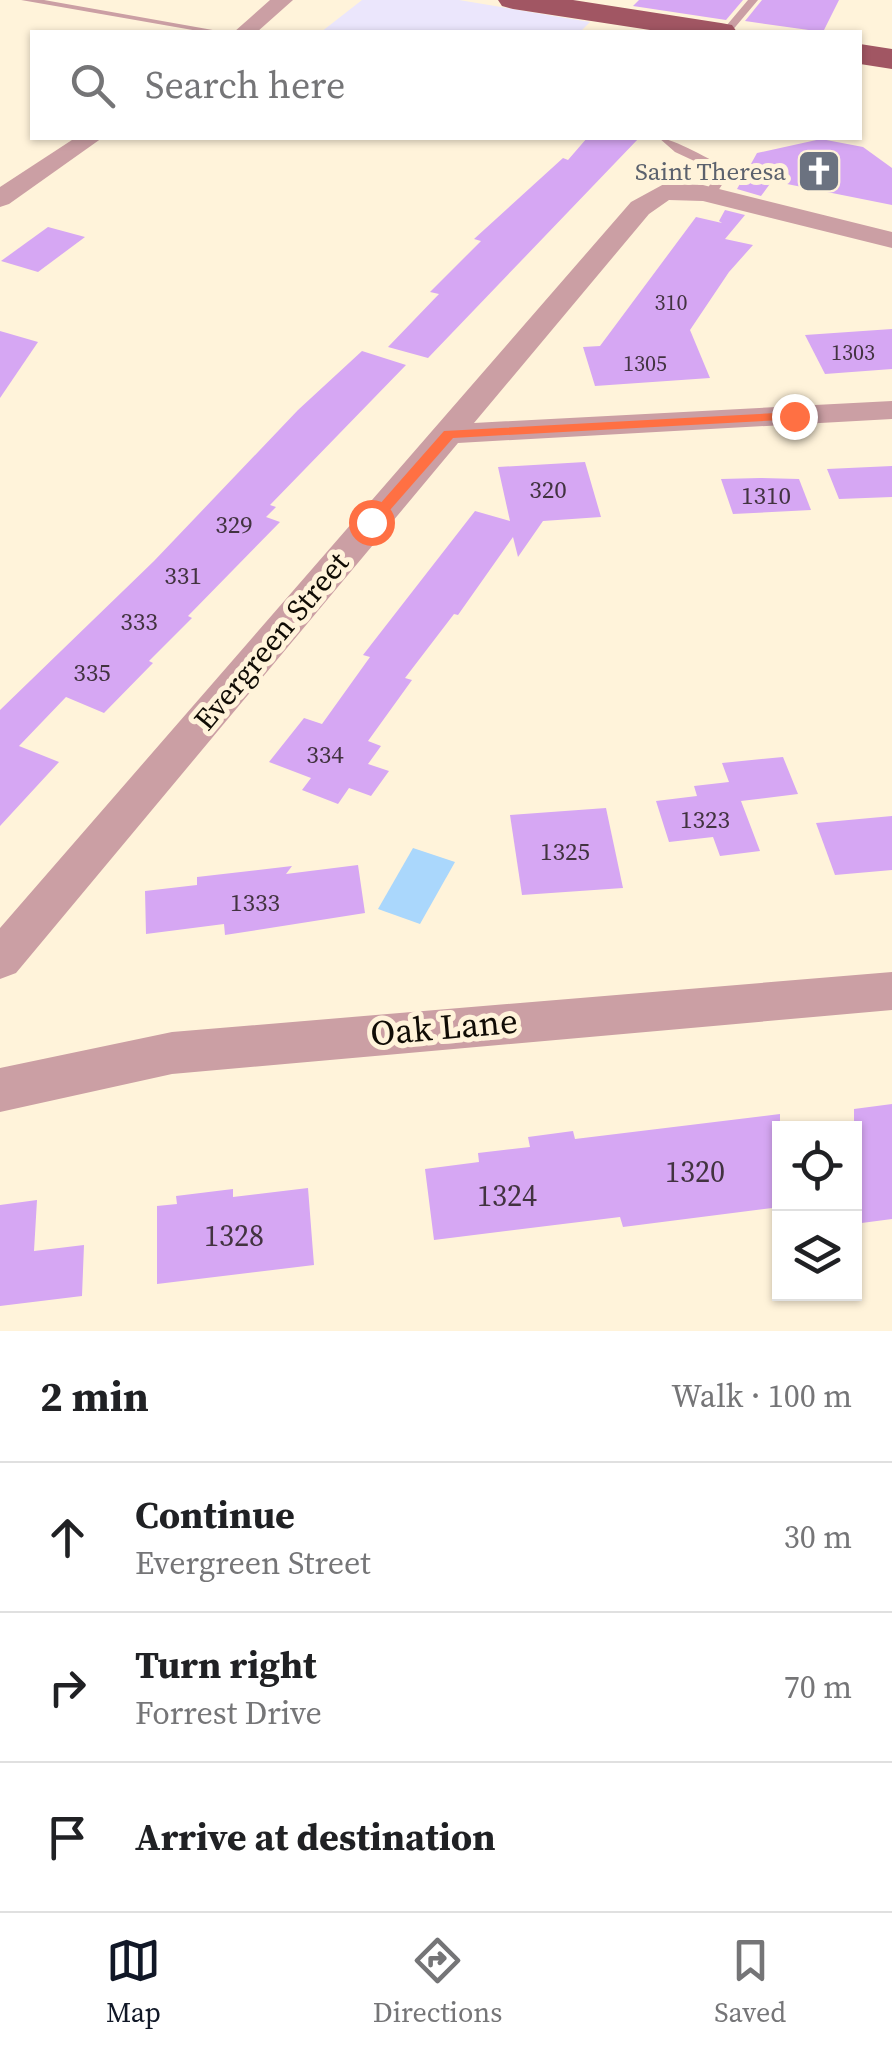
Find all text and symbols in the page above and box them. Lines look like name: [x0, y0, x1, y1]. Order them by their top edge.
search box: [30, 30, 862, 140]
icon: search: [65, 58, 120, 113]
text: Search here: [145, 59, 345, 111]
church icon: Saint Theresa: [796, 148, 842, 194]
place label: Saint Theresa: [635, 154, 786, 188]
house number: 310: [654, 287, 688, 317]
house number: 1303: [831, 337, 875, 367]
house number: 1305: [623, 348, 667, 378]
route end: [772, 394, 818, 440]
house number: 320: [529, 472, 567, 506]
house number: 1310: [741, 478, 791, 512]
route start: [349, 500, 395, 546]
house number: 329: [215, 507, 253, 541]
street label: Evergreen Street: [184, 543, 358, 739]
house number: 331: [164, 558, 202, 592]
house number: 333: [120, 604, 158, 638]
house number: 335: [73, 655, 111, 689]
house number: 334: [306, 737, 344, 771]
house number: 1323: [680, 802, 730, 836]
house number: 1325: [540, 834, 590, 868]
house number: 1333: [230, 885, 280, 919]
street label: Oak Lane: [368, 997, 520, 1057]
map controls: [772, 1121, 862, 1301]
button: locate: [772, 1121, 862, 1211]
house number: 1320: [665, 1151, 725, 1192]
house number: 1324: [477, 1175, 537, 1216]
button: layers: [772, 1211, 862, 1301]
house number: 1328: [204, 1215, 264, 1256]
text: 2 min: [40, 1367, 149, 1425]
text: Walk · 100 m: [671, 1374, 852, 1418]
text: Continue: [135, 1489, 295, 1541]
icon: ahead: [40, 1510, 95, 1565]
text: 30 m: [784, 1515, 852, 1559]
text: Evergreen Street: [135, 1541, 371, 1585]
text: Turn right: [135, 1639, 317, 1691]
icon: right: [40, 1660, 95, 1715]
text: 70 m: [784, 1665, 852, 1709]
text: Forrest Drive: [135, 1691, 322, 1735]
icon: arrive: [40, 1810, 95, 1865]
text: Arrive at destination: [135, 1811, 496, 1863]
tab: Map: [106, 1933, 161, 2031]
tab: Directions: [373, 1933, 502, 2031]
tab: Saved: [714, 1933, 786, 2031]

